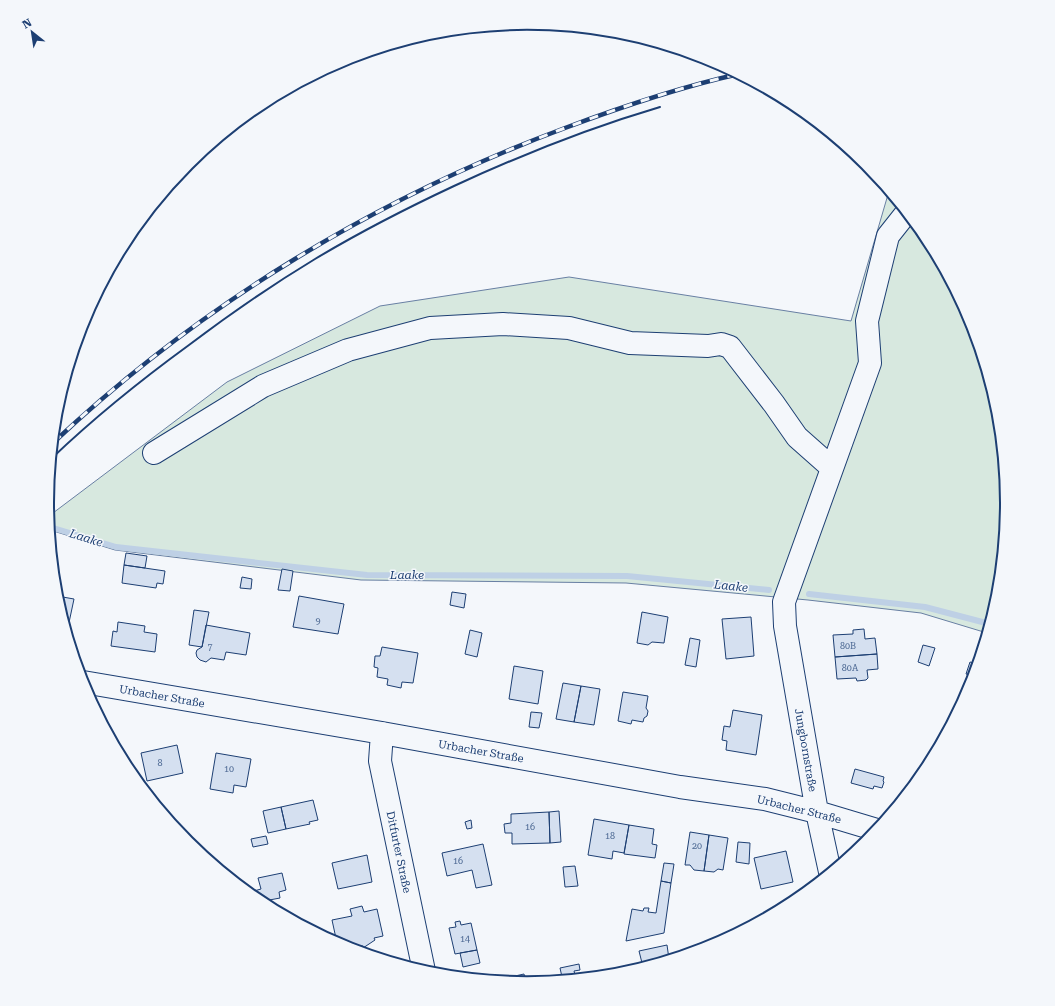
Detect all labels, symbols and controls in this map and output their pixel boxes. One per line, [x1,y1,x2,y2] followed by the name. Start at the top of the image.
[12,12,52,52] north arrow
[20,16,35,32] text: N
[67,526,104,550] water label: Laake
[389,568,424,582] water label: Laake
[712,577,749,595] water label: Laake
[315,616,321,626] house number: 9
[840,641,856,651] house number: 80B
[207,642,213,652] house number: 7
[842,663,859,673] house number: 80A
[118,683,206,710] street label: Urbacher Straße
[792,707,819,793] street label: Jungbornstraße
[437,738,525,765] street label: Urbacher Straße
[157,758,163,768] house number: 8
[224,764,234,774] house number: 10
[755,793,843,826] street label: Urbacher Straße
[383,810,414,894] street label: Ditfurter Straße
[525,822,535,832] house number: 16
[605,831,615,841] house number: 18
[692,841,702,851] house number: 20
[453,856,463,866] house number: 16
[460,934,470,944] house number: 14

